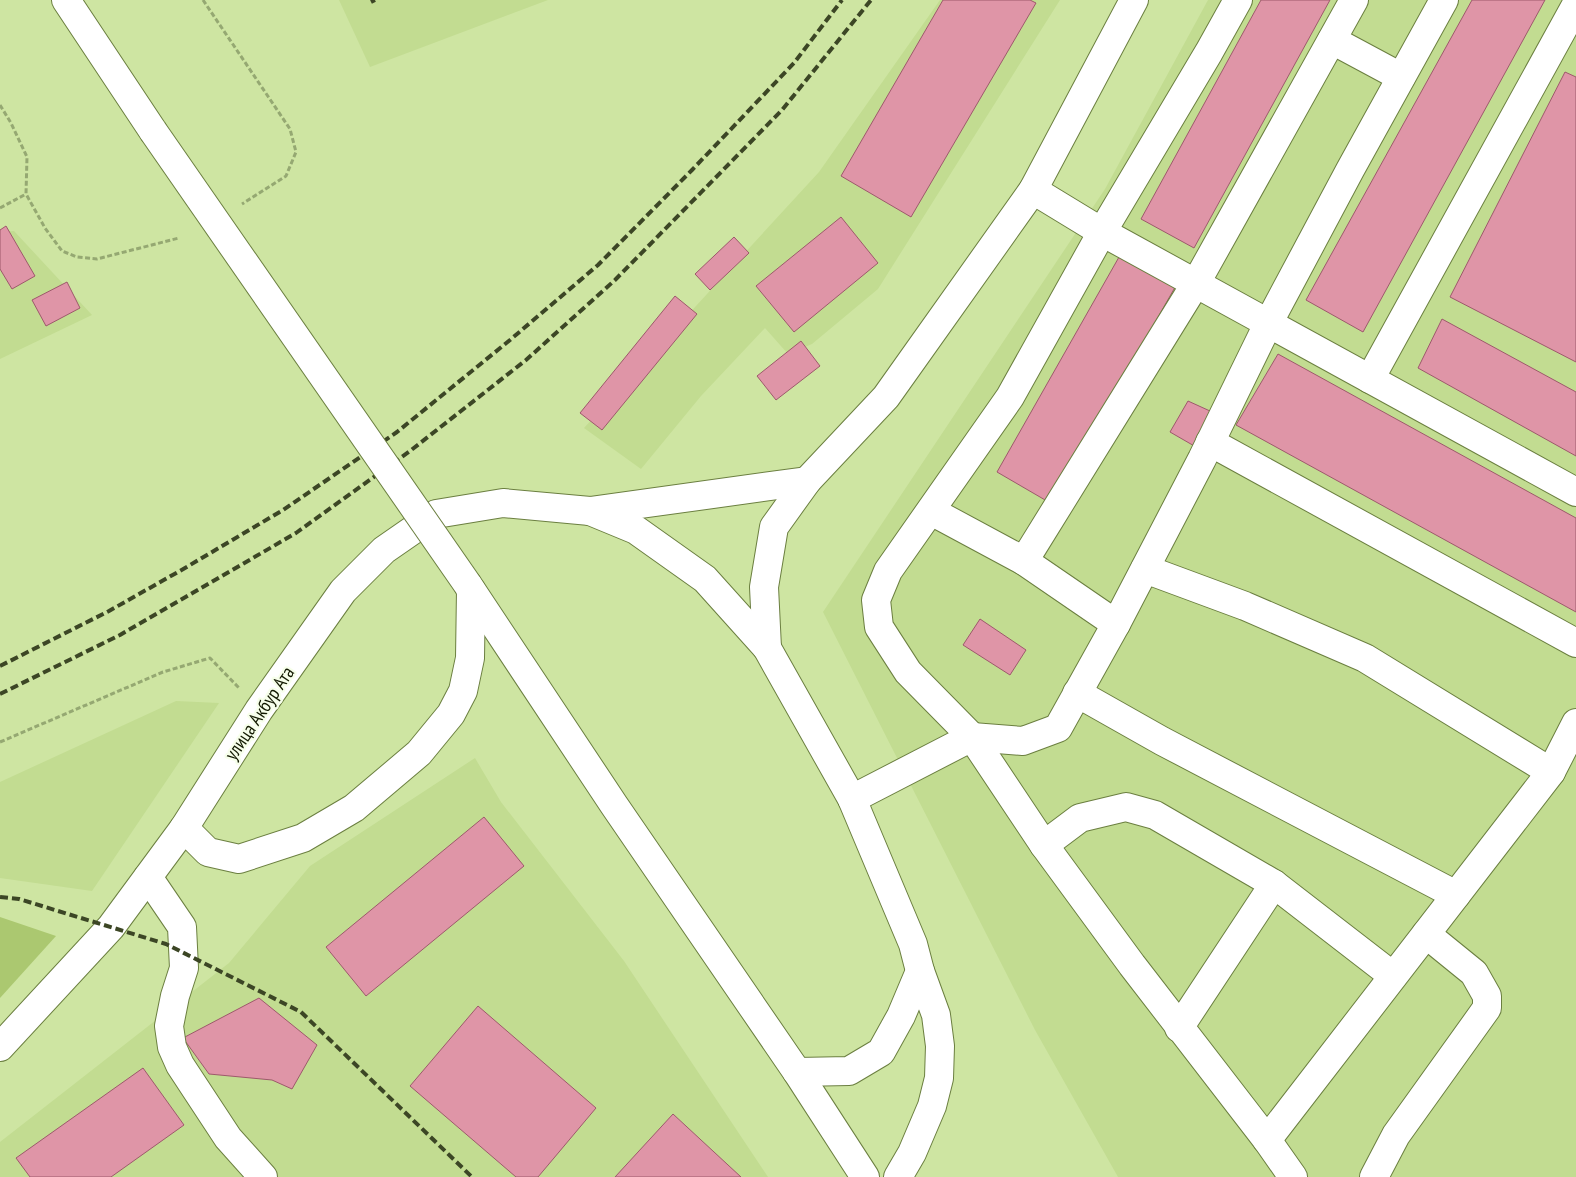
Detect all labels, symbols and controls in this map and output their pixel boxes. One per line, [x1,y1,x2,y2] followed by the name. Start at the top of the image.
[219,662,299,764] street label: улица Акбур Ата

